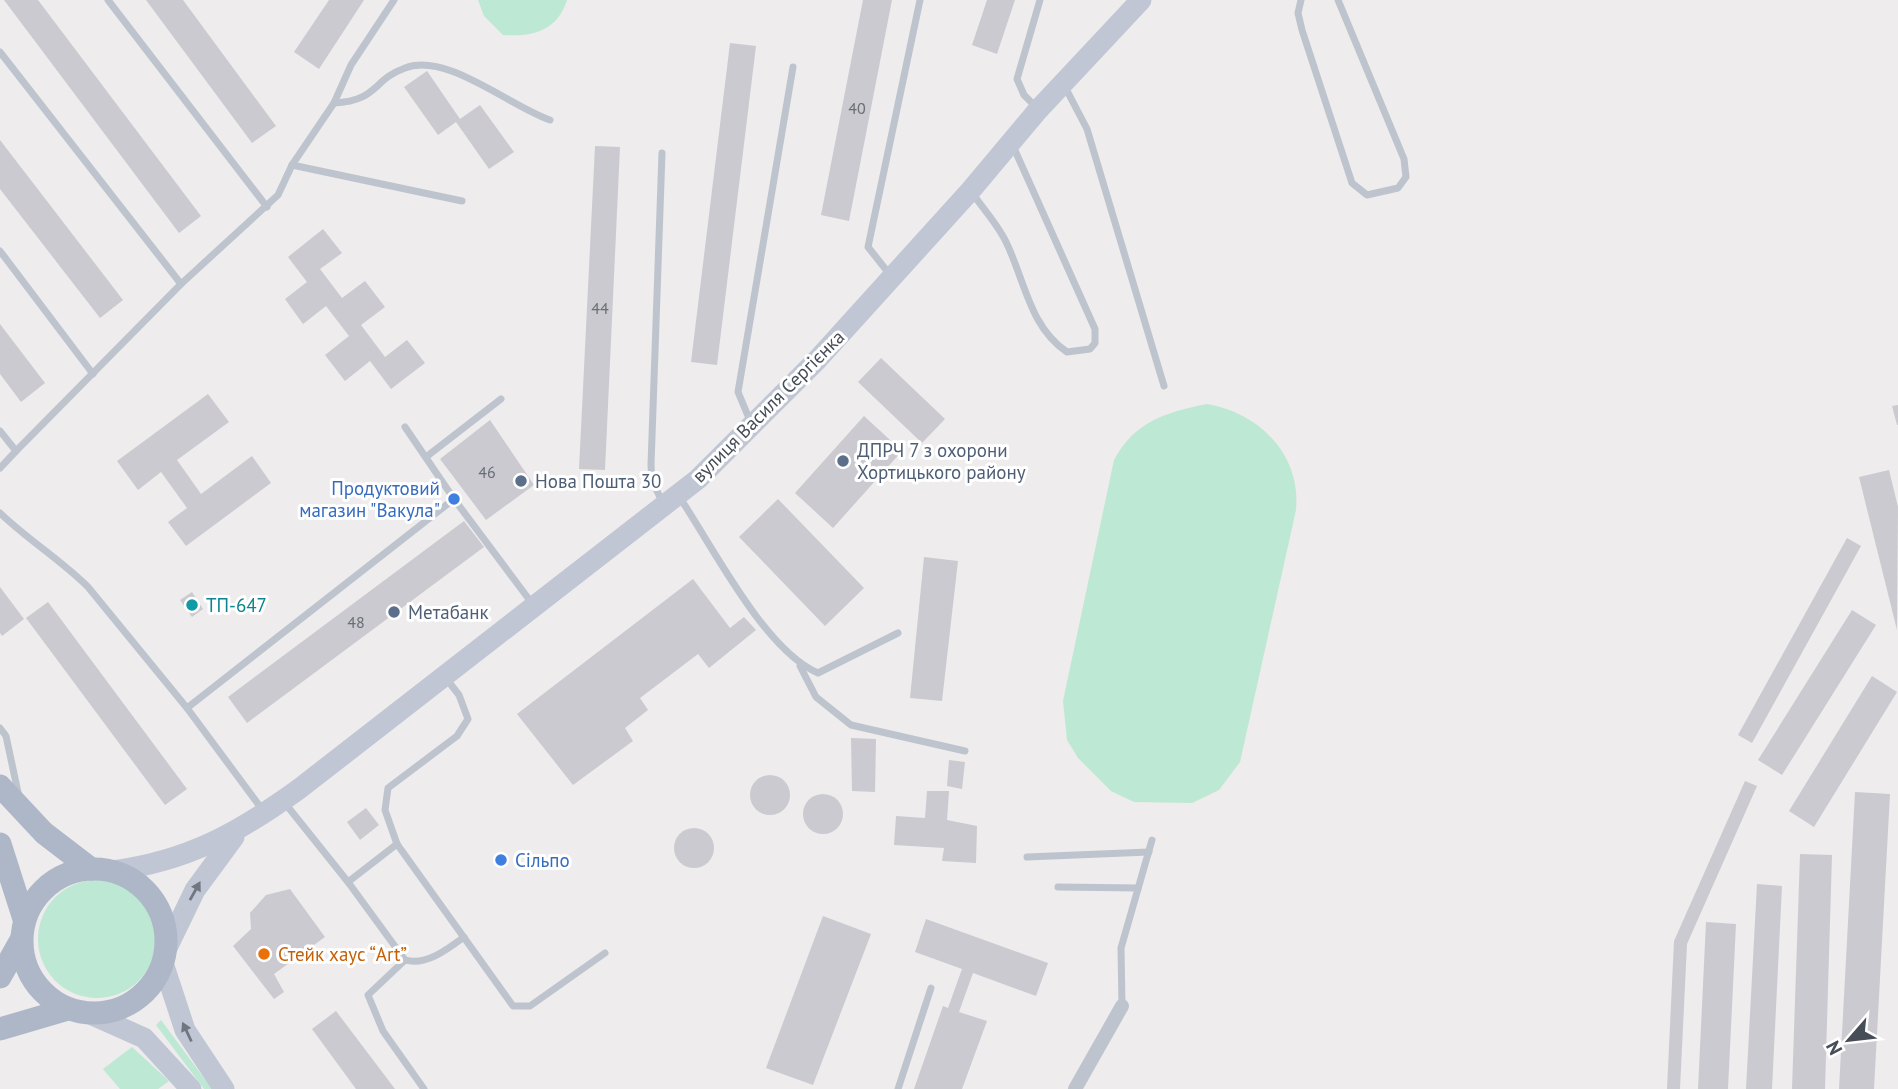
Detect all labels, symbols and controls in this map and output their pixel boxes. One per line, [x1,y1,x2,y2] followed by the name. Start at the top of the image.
[848,98,866,118] house number: 40
[591,298,609,318] house number: 44
[687,325,849,487] street label: вулиця Василя Сергієнка
[857,438,1026,484] place label: ДПРЧ 7 з охорони Хортицького району
[835,453,851,469] marker: ДПРЧ 7 з охорони Хортицького району
[478,462,496,482] house number: 46
[535,469,661,493] place label: Нова Пошта 30
[513,473,529,489] marker: Нова Пошта 30
[299,476,440,522] place label: Продуктовий магазин "Вакула"
[446,491,462,507] marker: Продуктовий магазин "Вакула"
[206,593,267,617] place label: ТП-647
[184,597,200,613] marker: ТП-647
[408,600,489,624] place label: Метабанк
[386,604,402,620] marker: Метабанк
[347,612,365,632] house number: 48
[515,848,570,872] place label: Сільпо
[493,852,509,868] marker: Сільпо
[189,881,201,900] one-way arrow
[278,942,407,966] place label: Стейк хаус “Art”
[256,946,272,962] marker: Стейк хаус “Art”
[1814,1005,1884,1075] north arrow
[181,1022,193,1042] one-way arrow
[1820,1037,1848,1059] text: N

